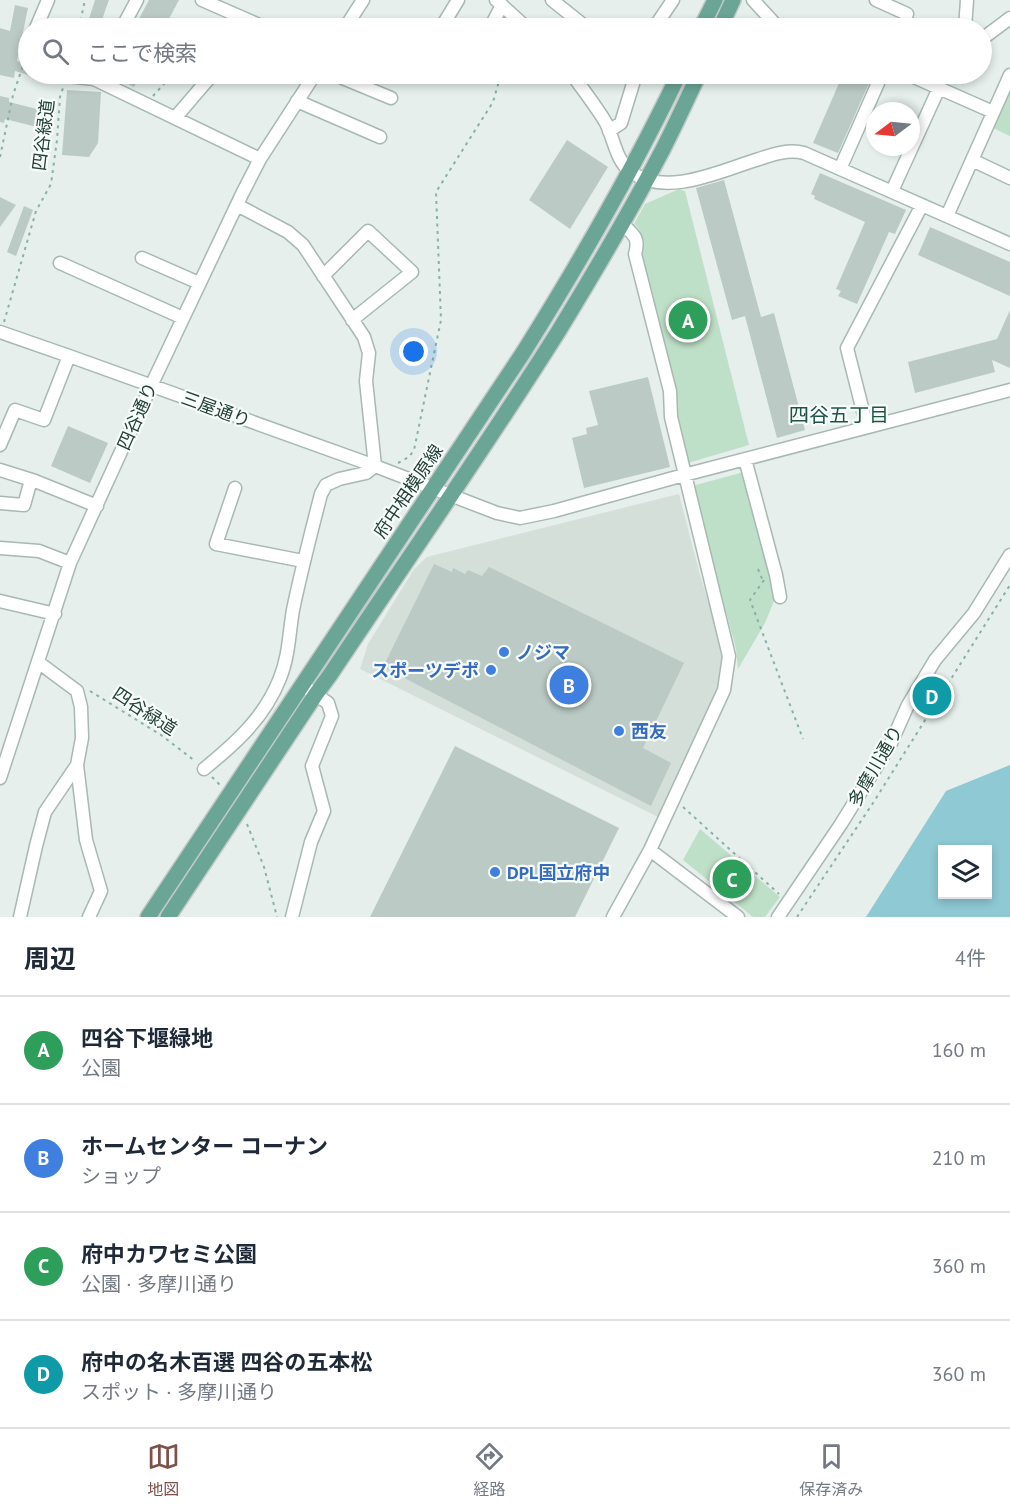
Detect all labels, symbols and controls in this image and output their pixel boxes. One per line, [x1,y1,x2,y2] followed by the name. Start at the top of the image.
[18,18,992,84] search box
[39,35,72,68] icon: search
[87,39,197,67] text: ここで検索
[27,98,59,172] street label: 四谷緑道
[866,102,920,156] north arrow
[668,298,708,342] pin: A
[399,337,428,366] your location
[112,378,162,454] street label: 四谷通り
[178,386,254,432] street label: 三屋通り
[789,402,889,428] district label: 四谷五丁目
[368,440,448,542] street label: 府中相模原線
[516,641,570,664] place label: ノジマ
[497,645,511,659] marker: ノジマ
[371,659,479,682] place label: スポーツデポ
[550,662,588,708] pin: B
[484,663,498,677] marker: スポーツデポ
[912,674,952,718] pin: D
[109,682,181,740] street label: 四谷緑道
[631,720,667,743] place label: 西友
[843,721,907,811] street label: 多摩川通り
[612,724,626,738] marker: 西友
[938,845,992,899] map controls
[938,845,992,899] button: layers
[712,856,752,902] pin: C
[507,861,610,884] place label: DPL国立府中
[488,865,502,879] marker: DPL国立府中
[24,942,76,975] text: 周辺
[955,945,986,971] text: 4件
[81,1024,213,1052] text: 四谷下堰緑地
[37,1037,50,1063] text: A
[932,1037,986,1063] text: 160 m
[81,1055,121,1081] text: 公園
[81,1132,328,1160] text: ホームセンター コーナン
[38,1145,49,1171] text: B
[932,1145,986,1171] text: 210 m
[81,1163,161,1189] text: ショップ
[81,1240,257,1268] text: 府中カワセミ公園
[38,1253,49,1279] text: C
[932,1253,986,1279] text: 360 m
[81,1271,237,1297] text: 公園 · 多摩川通り
[81,1348,373,1376] text: 府中の名木百選 四谷の五本松
[37,1361,50,1387] text: D
[932,1361,986,1387] text: 360 m
[81,1379,277,1405] text: スポット · 多摩川通り
[147,1440,180,1500] tab: 地図
[473,1440,506,1500] tab: 経路
[799,1440,863,1500] tab: 保存済み

